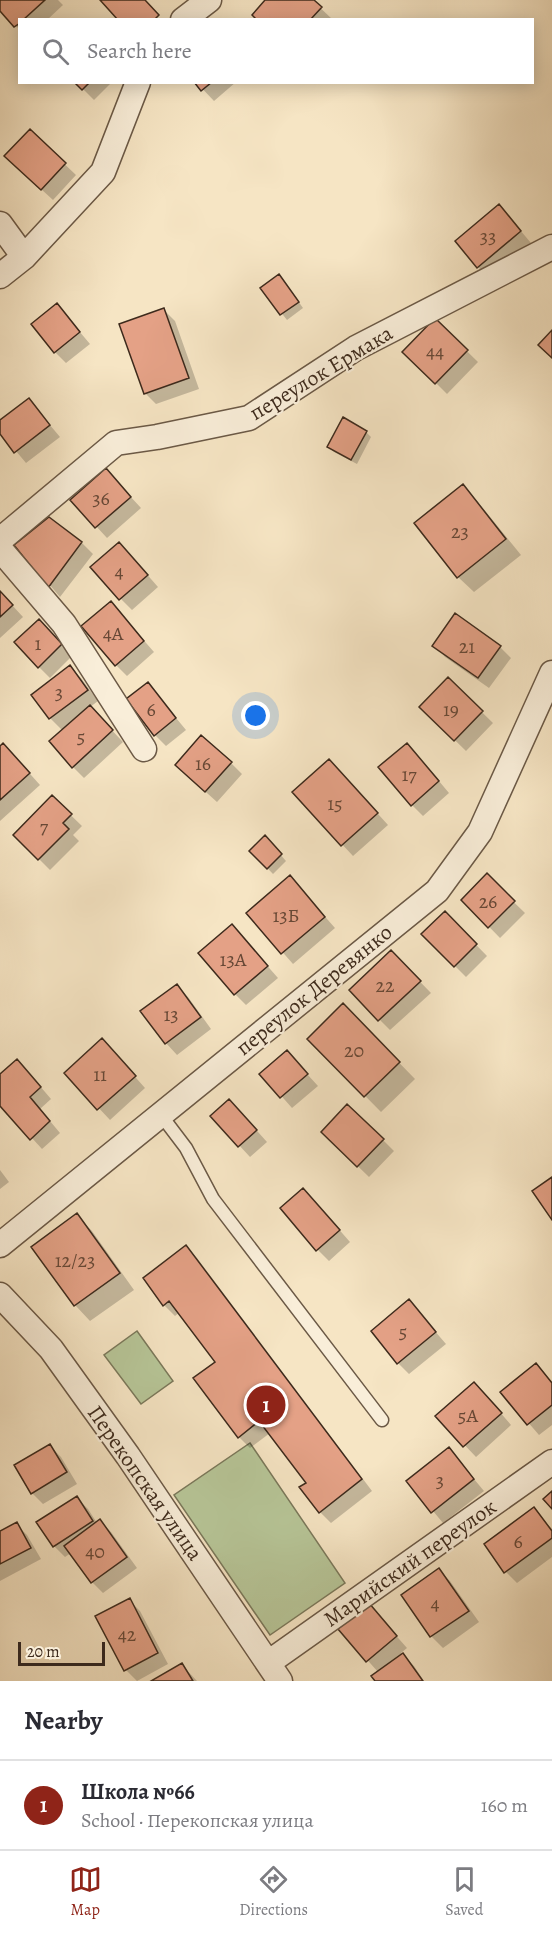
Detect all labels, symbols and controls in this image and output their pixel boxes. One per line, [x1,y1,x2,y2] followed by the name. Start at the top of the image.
[18,18,534,84] search box
[39,35,72,68] icon: search
[87,36,192,66] text: Search here
[480,223,496,250] house number: 33
[244,318,399,428] street label: переулок Ермака
[426,338,444,365] house number: 44
[92,485,110,512] house number: 36
[451,518,469,545] house number: 23
[114,558,124,585] house number: 4
[103,620,124,647] house number: 4А
[35,630,42,657] house number: 1
[459,633,475,660] house number: 21
[55,679,63,706] house number: 3
[146,696,156,723] house number: 6
[443,696,459,723] house number: 19
[241,701,270,730] your location
[77,723,85,750] house number: 5
[195,750,211,777] house number: 16
[401,761,417,788] house number: 17
[327,790,343,817] house number: 15
[40,813,49,840] house number: 7
[479,888,497,915] house number: 26
[272,902,300,929] house number: 13Б
[229,917,399,1063] street label: переулок Деревянко
[220,946,247,973] house number: 13А
[376,972,395,999] house number: 22
[163,1001,179,1028] house number: 13
[344,1037,364,1064] house number: 20
[93,1061,107,1088] house number: 11
[55,1247,95,1274] house number: 12/23
[399,1318,407,1345] house number: 5
[246,1382,286,1428] pin: 1
[80,1399,210,1567] street label: Перекопская улица
[458,1402,478,1429] house number: 5А
[436,1467,444,1494] house number: 3
[318,1492,502,1634] street label: Марийский переулок
[513,1528,523,1555] house number: 6
[85,1538,105,1565] house number: 40
[430,1590,440,1617] house number: 4
[118,1621,137,1648] house number: 42
[18,1639,105,1666] scale bar
[27,1641,60,1663] text: 20 m
[24,1703,103,1738] text: Nearby
[81,1777,195,1807] text: Школа №66
[40,1792,47,1819] text: 1
[481,1792,528,1819] text: 160 m
[81,1807,314,1834] text: School · Перекопская улица
[69,1863,102,1921] tab: Map
[239,1863,308,1921] tab: Directions
[445,1863,483,1921] tab: Saved

